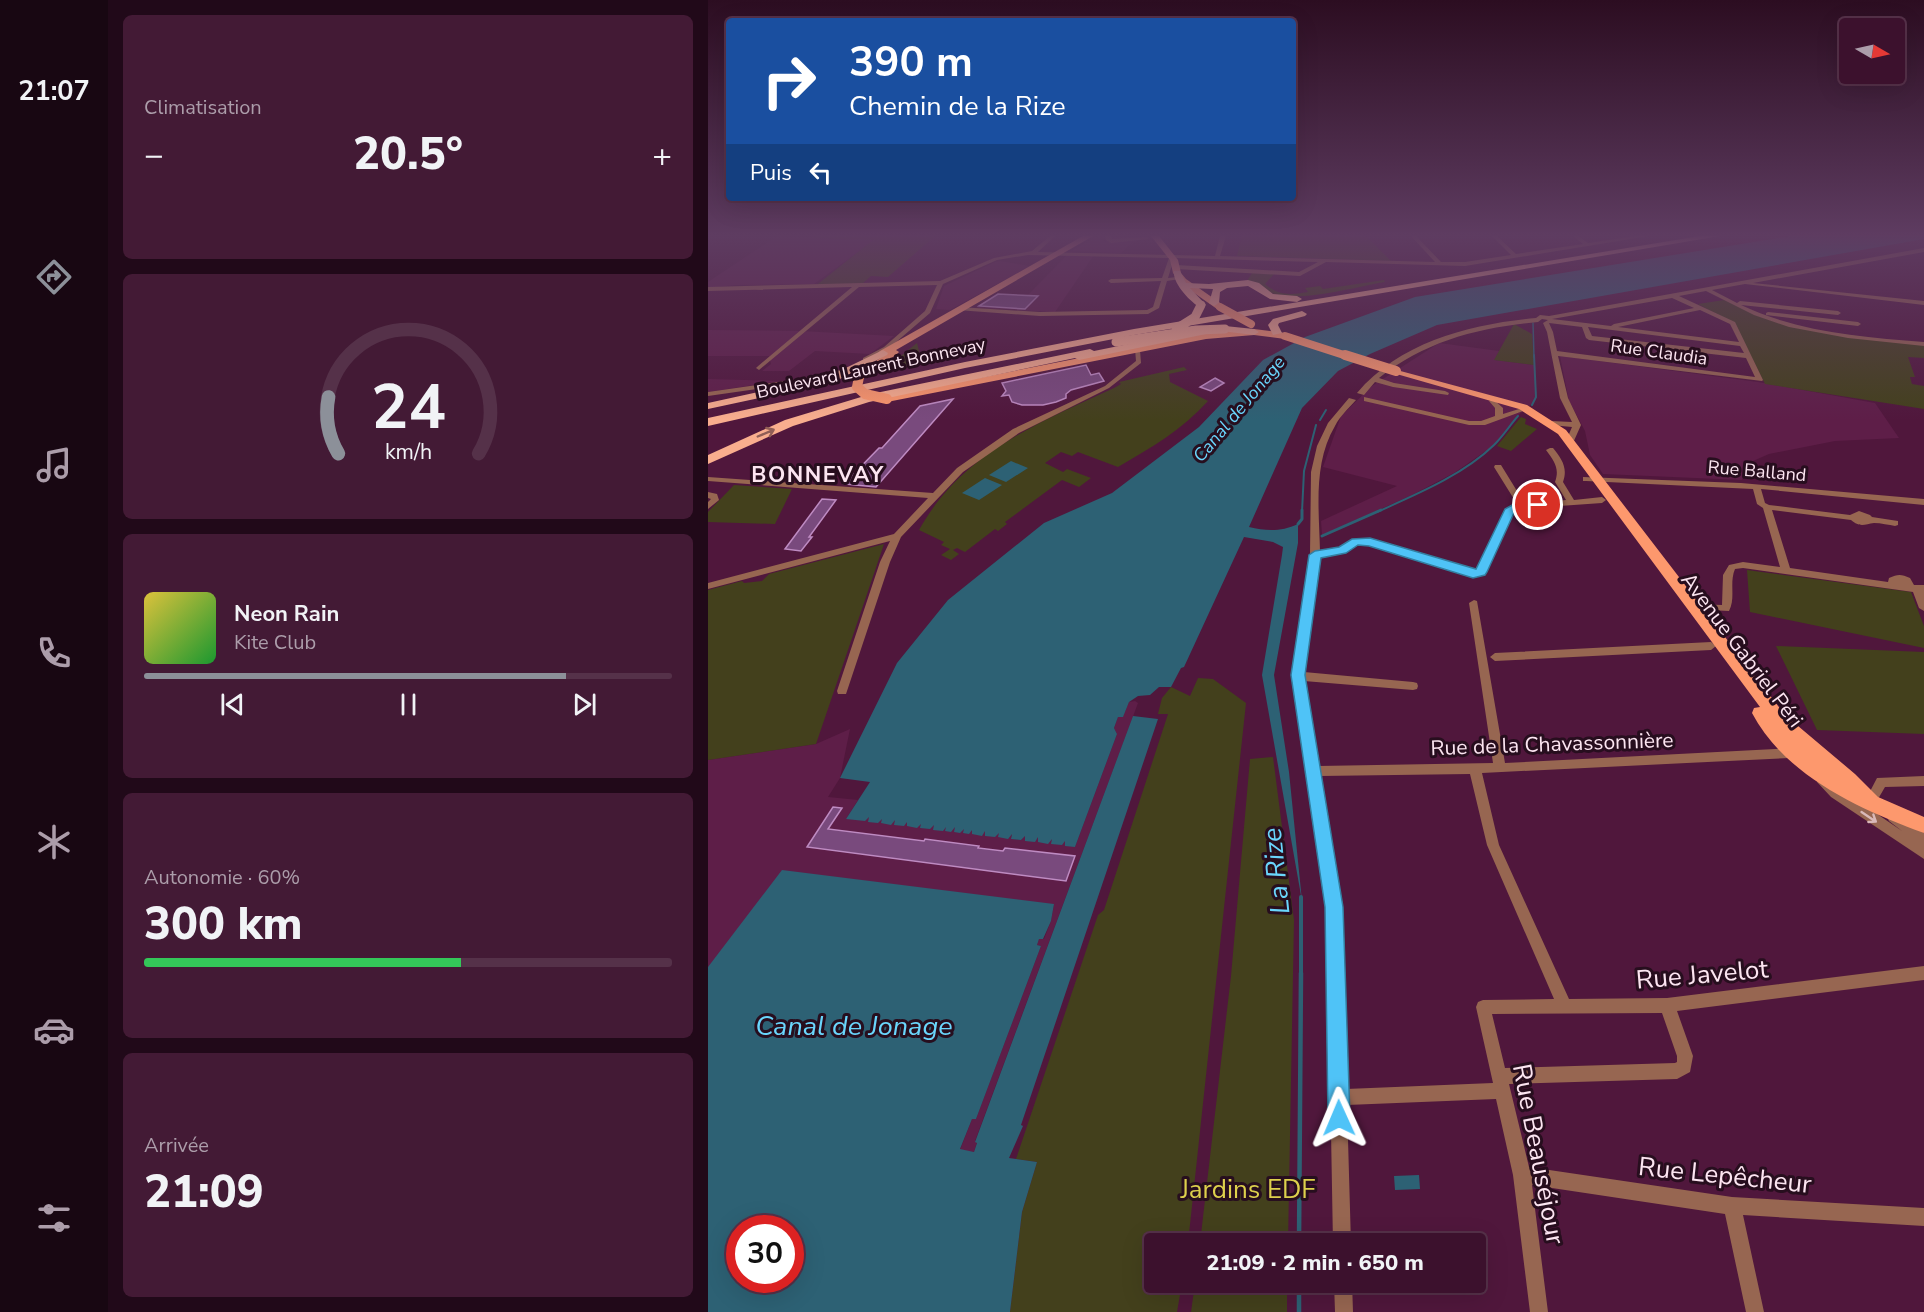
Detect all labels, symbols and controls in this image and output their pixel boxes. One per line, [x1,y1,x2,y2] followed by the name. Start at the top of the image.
[1839,18,1905,84] north arrow
[1839,18,1905,84] map controls
[849,34,973,91] text: 390 m
[750,42,828,120] icon: right
[18,73,90,110] text: 21:07
[849,88,1066,125] text: Chemin de la Rize
[144,94,262,121] text: Climatisation
[353,124,463,185] text: 20.5°
[144,133,164,178] text: −
[652,133,672,178] text: +
[804,156,837,189] icon: left
[750,158,792,188] text: Puis
[33,256,75,298] icon: directions
[754,332,988,404] street label: Boulevard Laurent Bonnevay
[1609,333,1709,371] street label: Rue Claudia
[1188,351,1291,467] water label: Canal de Jonage
[371,365,445,450] text: 24
[756,427,774,439] one-way arrow
[384,437,432,467] text: km/h
[33,444,75,486] icon: music
[1707,455,1807,487] street label: Rue Balland
[751,460,885,490] district label: BONNEVAY
[1512,479,1563,530] pin
[1521,488,1554,521] icon: arrive
[1675,567,1809,733] street label: Avenue Gabriel Péri
[234,599,339,629] text: Neon Rain
[234,629,316,656] text: Kite Club
[33,632,75,674] icon: phone
[216,688,249,721] icon: previous
[392,688,425,721] icon: pause
[568,688,601,721] icon: next
[1430,726,1674,762] street label: Rue de la Chavassonnière
[1861,811,1877,823] one-way arrow
[33,821,75,863] icon: climate
[1254,826,1299,916] water label: La Rize
[144,864,300,891] text: Autonomie · 60%
[144,894,303,955] text: 300 km
[1634,951,1771,998] street label: Rue Javelot
[755,1008,953,1045] water label: Canal de Jonage
[33,1009,75,1051] icon: car
[1504,1061,1573,1248] street label: Rue Beauséjour
[1307,1086,1371,1150] position arrow
[144,1132,209,1159] text: Arrivée
[1637,1149,1814,1202] street label: Rue Lepêcheur
[144,1162,264,1223] text: 21:09
[1179,1172,1316,1207] park label: Jardins EDF
[33,1197,75,1239] icon: filters
[726,1215,804,1293] speed limit sign: 30
[1206,1248,1424,1278] text: 21:09 · 2 min · 650 m

